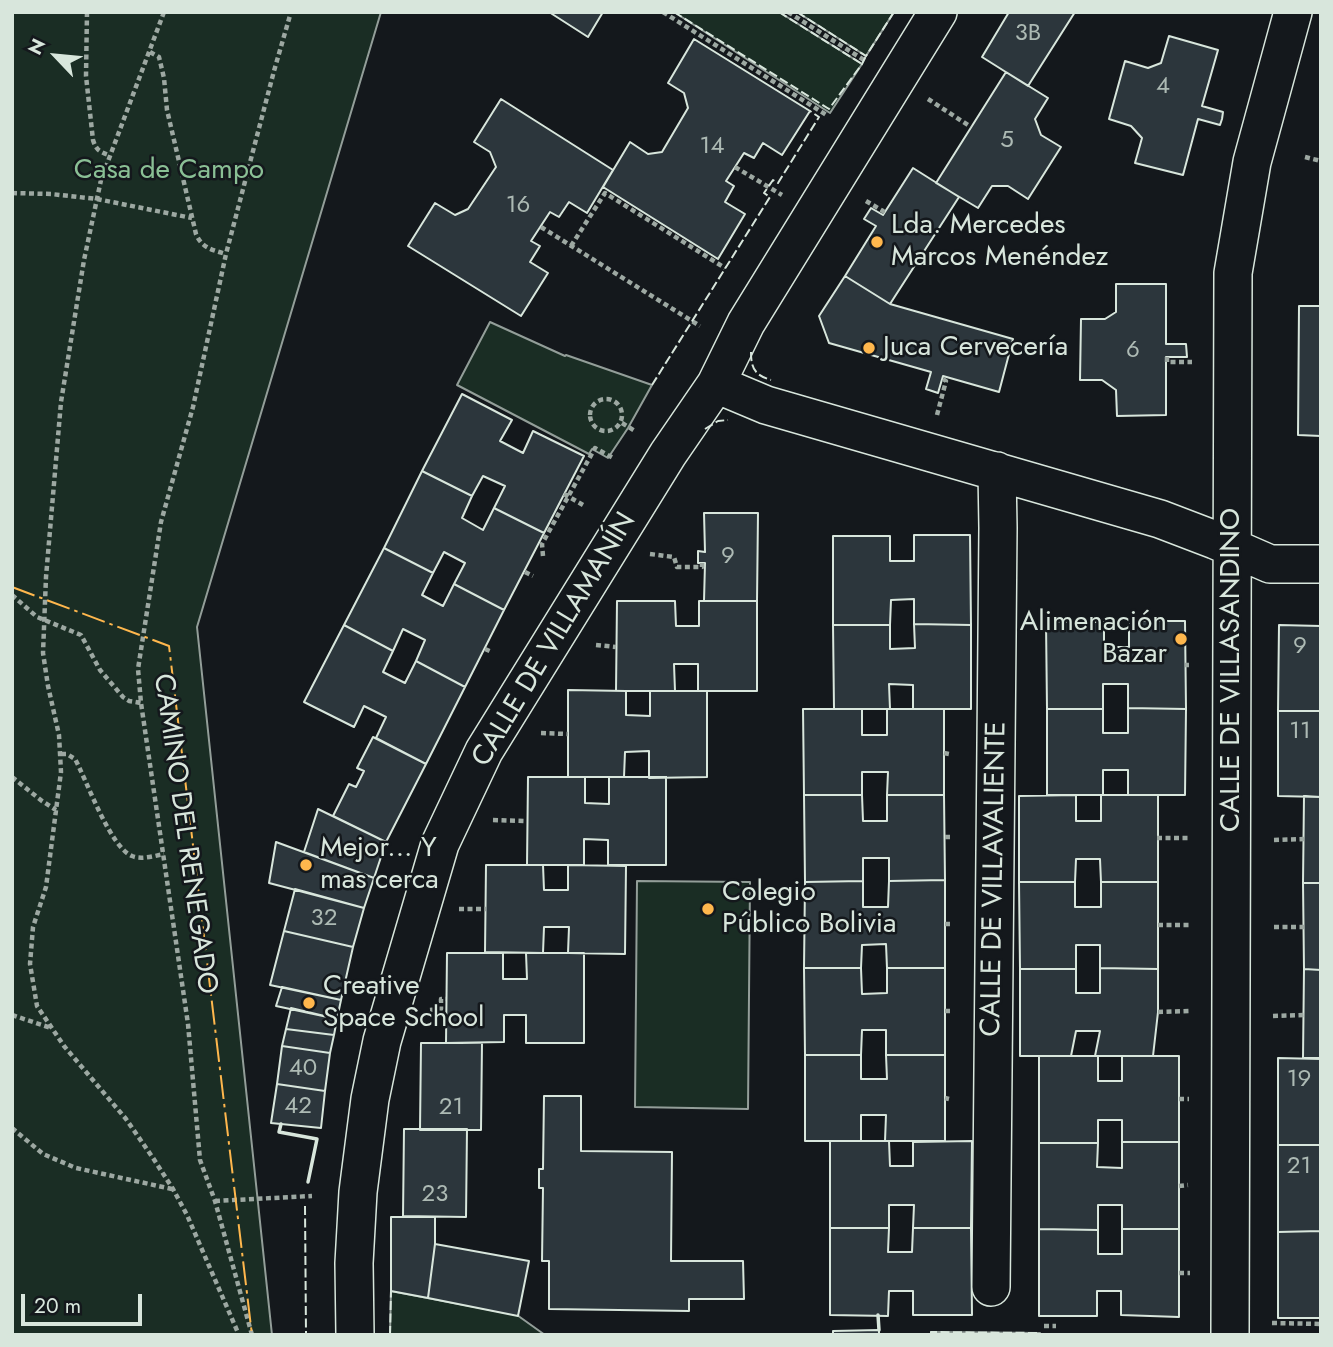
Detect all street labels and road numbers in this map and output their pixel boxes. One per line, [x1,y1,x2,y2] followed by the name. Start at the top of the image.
[466,507,644,773] street label: CALLE DE VILLAMANÍN
[1215,508,1249,832] street label: CALLE DE VILLASANDINO
[145,672,223,996] street label: CAMINO DEL RENEGADO
[975,721,1015,1037] street label: CALLE DE VILLAVALIENTE

